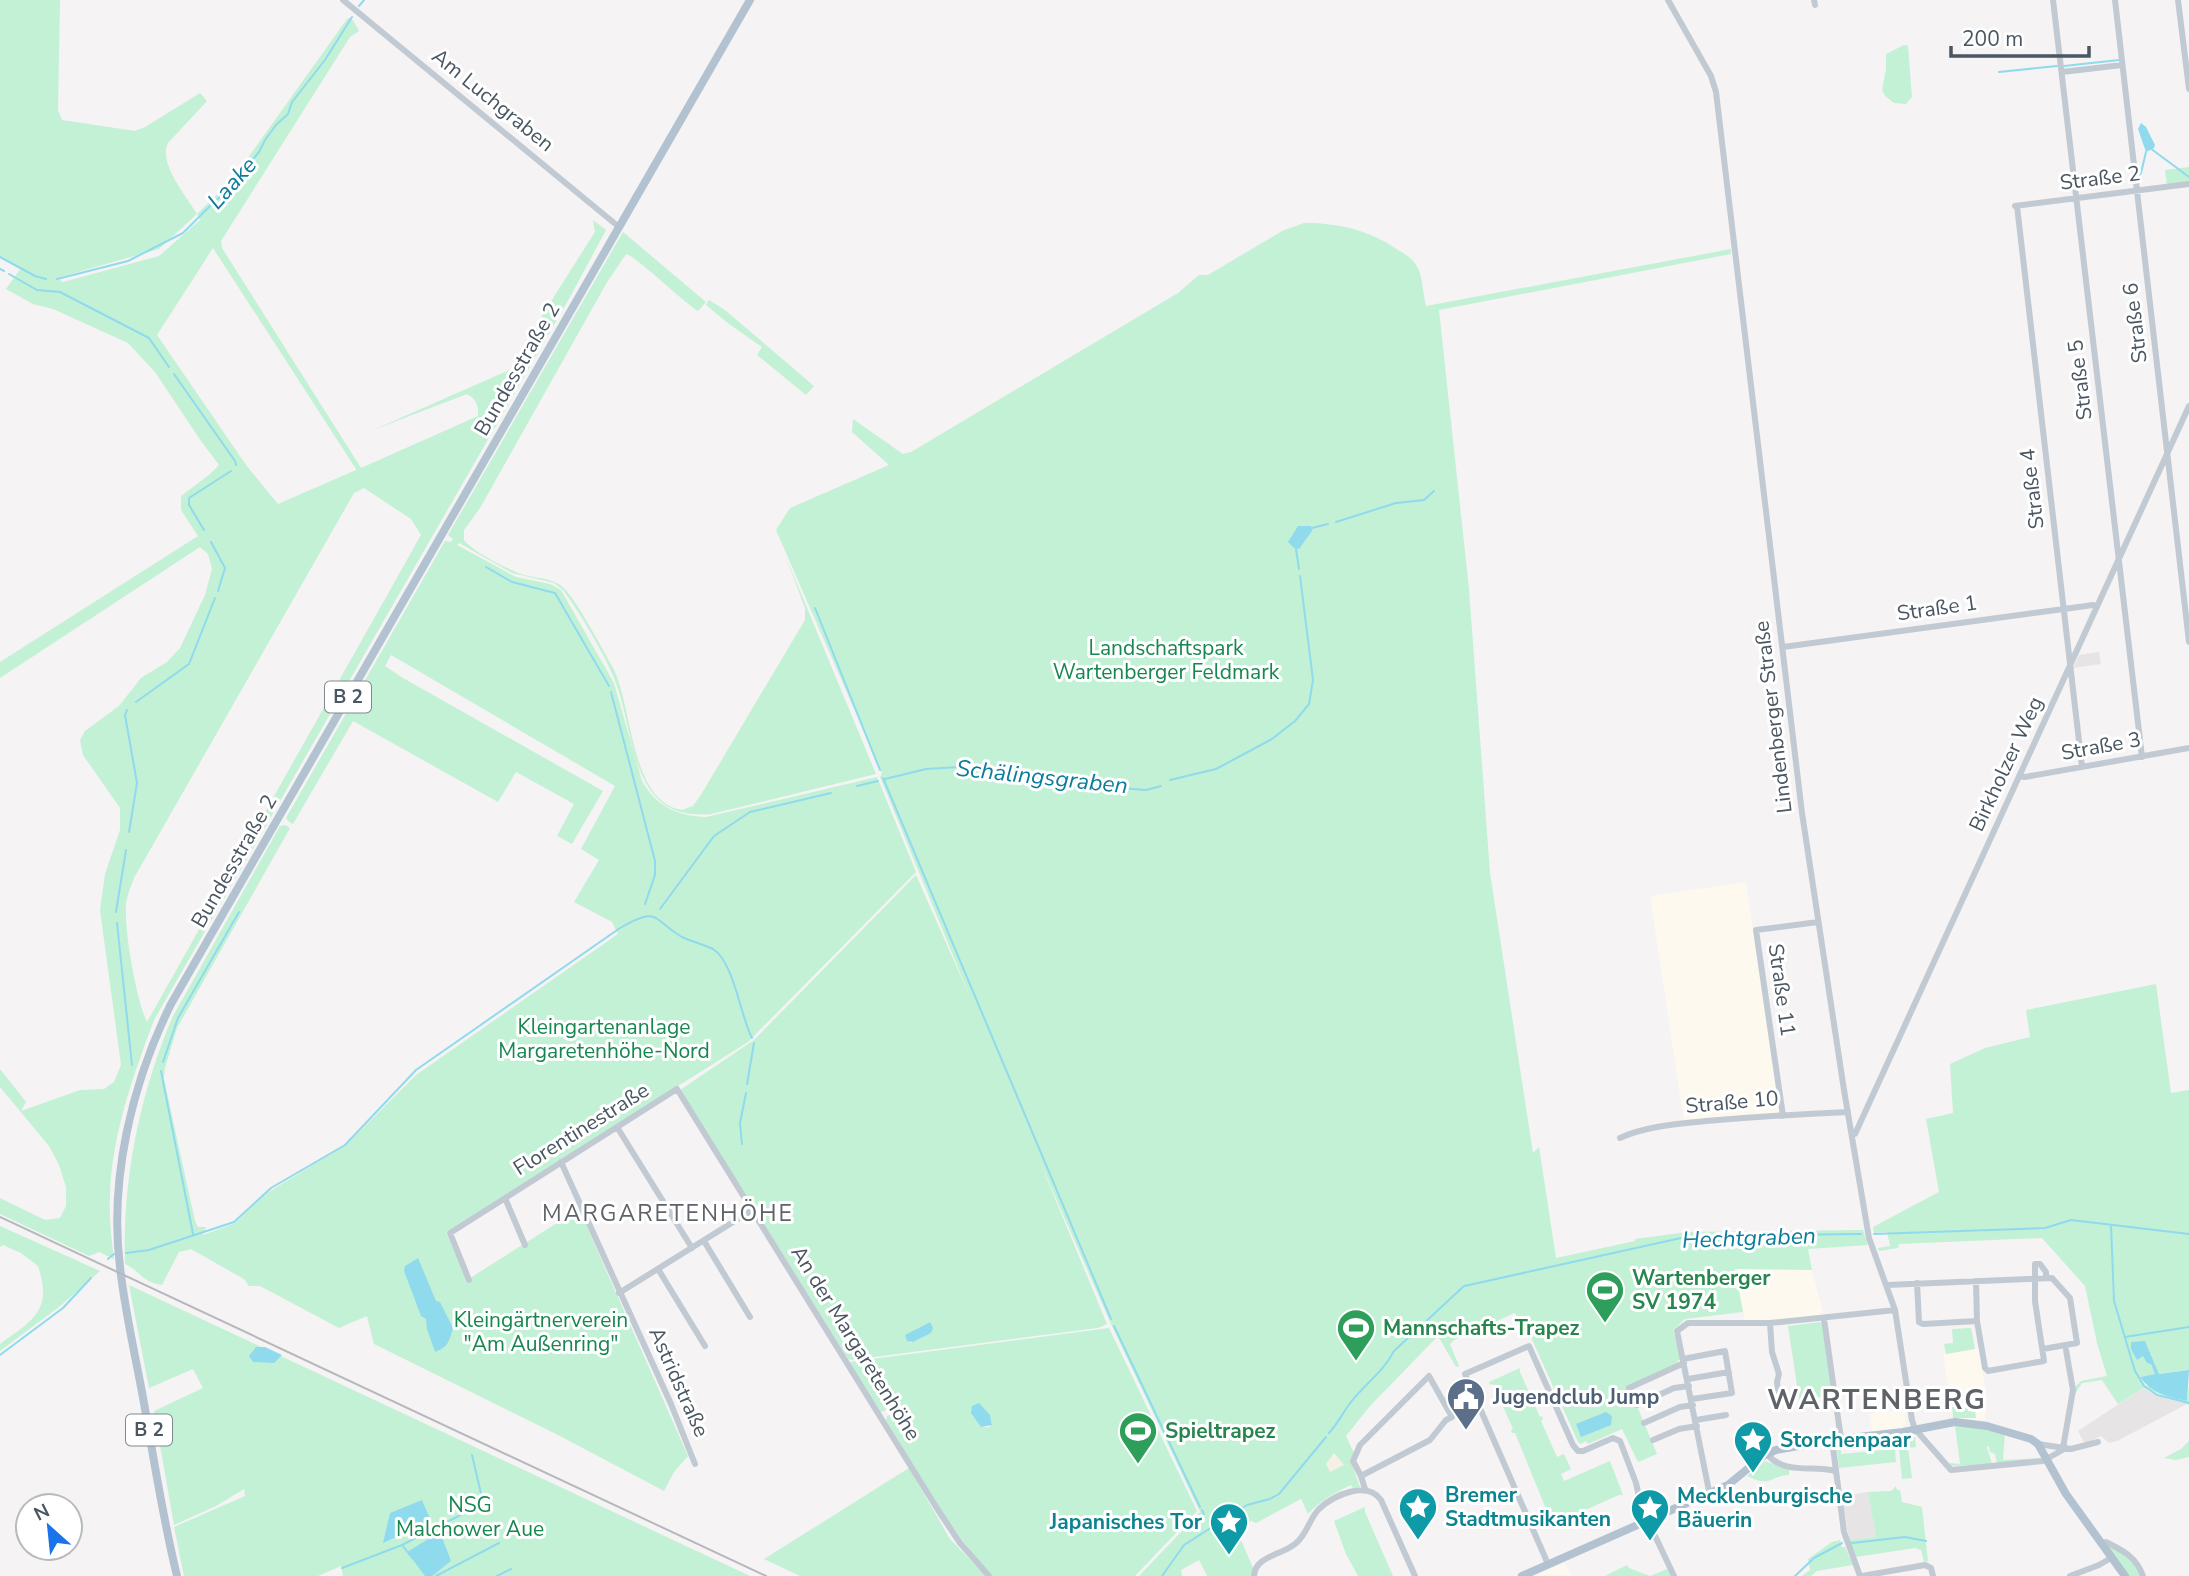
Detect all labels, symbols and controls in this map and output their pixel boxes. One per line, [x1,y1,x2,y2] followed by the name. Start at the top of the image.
[1951,14,2089,58] scale bar
[1962,25,2023,53] text: 200 m
[426,42,560,158] street label: Am Luchgraben
[200,150,264,216] water label: Laake
[2058,159,2142,197] street label: Straße 2
[2116,281,2154,365] street label: Straße 6
[468,297,566,441] street label: Bundesstraße 2
[2061,338,2099,422] street label: Straße 5
[2013,447,2051,531] street label: Straße 4
[1895,589,1979,627] street label: Straße 1
[1747,619,1799,815] street label: Lindenberger Straße
[1053,634,1280,686] park label: Landschaftspark Wartenberger Feldmark
[325,682,371,712] road number: B 2
[1962,692,2050,836] street label: Birkholzer Weg
[2059,725,2143,767] street label: Straße 3
[955,753,1129,801] water label: Schälingsgraben
[185,789,283,933] street label: Bundesstraße 2
[1762,942,1802,1038] street label: Straße 11
[498,1013,710,1065] park label: Kleingartenanlage Margaretenhöhe-Nord
[508,1076,654,1182] street label: Florentinestraße
[1684,1084,1780,1120] street label: Straße 10
[542,1198,794,1229] district label: MARGARETENHÖHE
[1682,1220,1816,1256] water label: Hechtgraben
[785,1240,927,1446] street label: An der Margaretenhöhe
[1632,1264,1771,1316] place label: Wartenberger SV 1974
[1584,1269,1626,1324] sports icon: Wartenberger SV 1974
[454,1306,628,1358] park label: Kleingärtnerverein "Am Außenring"
[1335,1307,1377,1362] sports icon: Mannschafts-Trapez
[1383,1314,1580,1342] place label: Mannschafts-Trapez
[642,1323,716,1441] street label: Astridstraße
[1445,1376,1487,1431] public building icon: Jugendclub Jump
[1767,1381,1987,1419] district label: WARTENBERG
[1492,1383,1659,1411] place label: Jugendclub Jump
[1117,1410,1159,1465] sports icon: Spieltrapez
[126,1414,172,1446] road number: B 2
[1165,1417,1276,1445] place label: Spieltrapez
[1732,1419,1774,1474] place icon: Storchenpaar
[1780,1426,1912,1454] place label: Storchenpaar
[1445,1481,1611,1533] place label: Bremer Stadtmusikanten
[1677,1482,1853,1534] place label: Mecklenburgische Bäuerin
[1397,1486,1439,1541] place icon: Bremer Stadtmusikanten
[1629,1487,1671,1542] place icon: Mecklenburgische Bäuerin
[396,1491,544,1543] park label: NSG Malchower Aue
[14,1492,84,1562] north arrow
[29,1498,54,1528] text: N
[1208,1501,1250,1556] place icon: Japanisches Tor
[1049,1508,1203,1536] place label: Japanisches Tor

